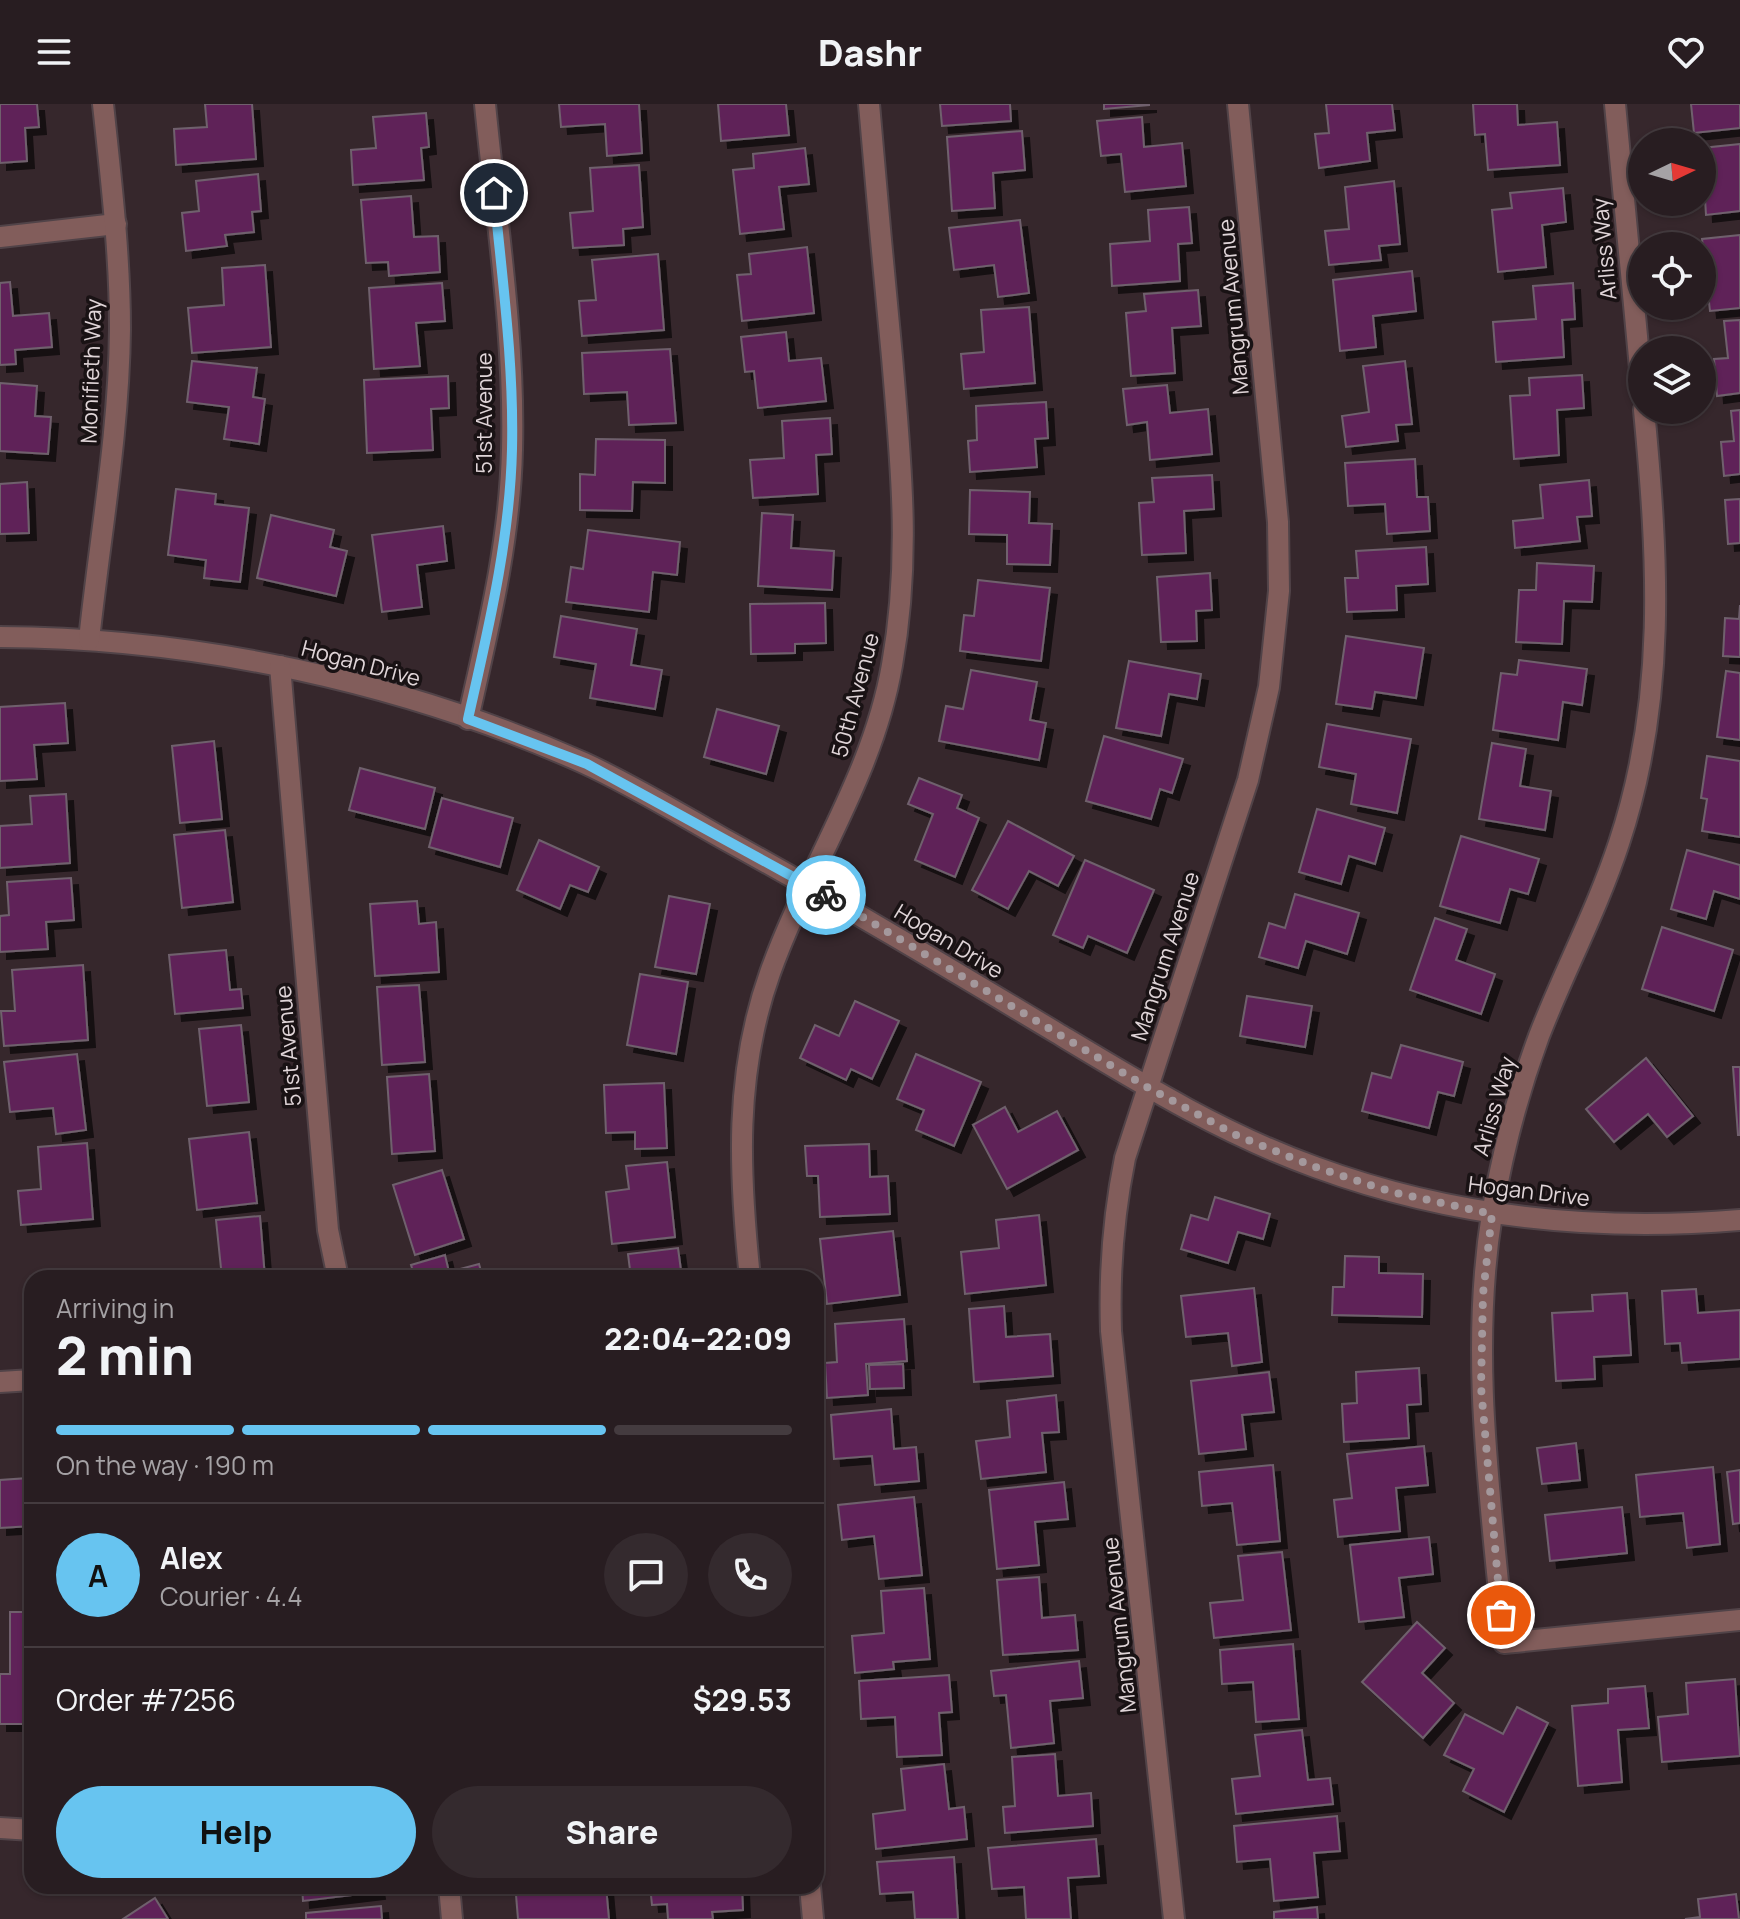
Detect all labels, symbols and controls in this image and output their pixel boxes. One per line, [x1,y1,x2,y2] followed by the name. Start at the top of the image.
[818,28,922,77] text: Dashr
[32,30,76,74] icon: menu
[1664,30,1708,74] icon: heart
[1628,128,1716,216] north arrow
[1628,128,1716,424] map controls
[460,159,528,227] pin
[472,171,516,215] icon: home
[1585,196,1623,301] street label: Arliss Way
[1210,218,1256,396] street label: Mangrum Avenue
[1628,232,1716,320] button: locate
[73,298,109,444] street label: Monifieth Way
[1628,336,1716,424] button: layers
[469,352,499,474] street label: 51st Avenue
[824,629,886,761] street label: 50th Avenue
[298,633,424,693] street label: Hogan Drive
[786,855,866,935] courier
[1124,867,1207,1044] street label: Mangrum Avenue
[804,873,848,917] icon: bike
[889,897,1009,985] street label: Hogan Drive
[268,984,308,1108] street label: 51st Avenue
[1465,1052,1523,1159] street label: Arliss Way
[1467,1169,1592,1213] street label: Hogan Drive
[56,1290,174,1326] text: Arriving in
[604,1318,792,1359] text: 22:04–22:09
[56,1320,194,1391] text: 2 min
[56,1447,274,1483] text: On the way · 190 m
[604,1533,688,1617] button: chat
[708,1533,792,1617] button: phone
[1095,1536,1143,1714] street label: Mangrum Avenue
[160,1537,223,1578] text: Alex
[88,1555,108,1596] text: A
[160,1578,302,1614] text: Courier · 4.4
[1467,1581,1535,1649] pin
[1479,1593,1523,1637] icon: bag
[56,1679,236,1720] text: Order #7256
[693,1679,792,1720] text: $29.53
[56,1786,416,1878] button: Help
[432,1786,792,1878] button: Share

